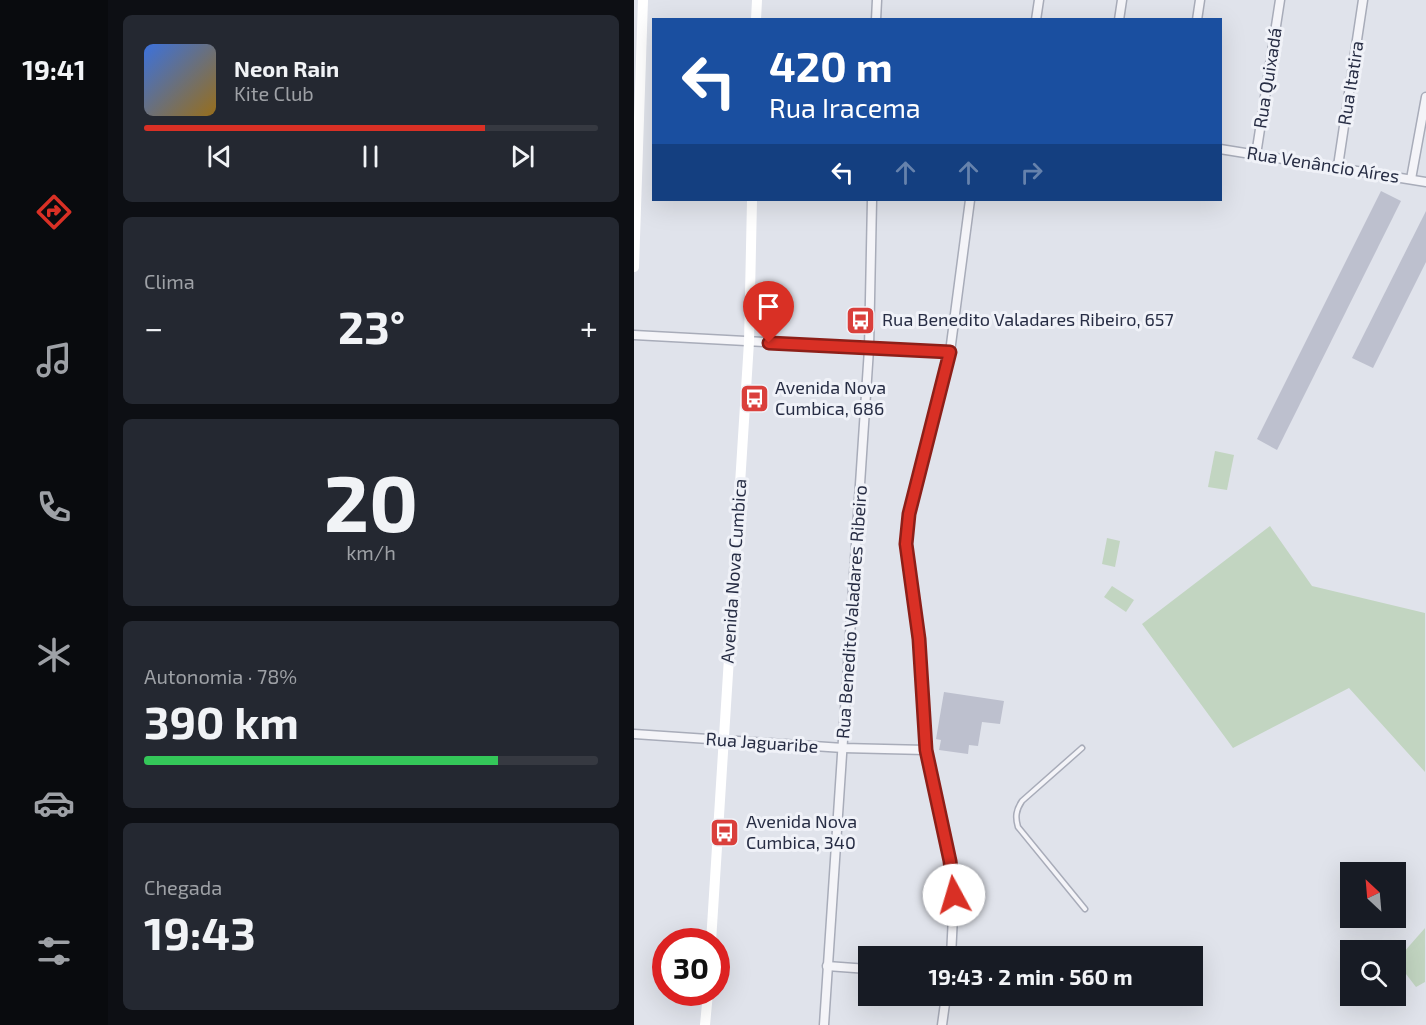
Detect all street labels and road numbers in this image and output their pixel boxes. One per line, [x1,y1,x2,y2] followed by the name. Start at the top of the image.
[1248,26,1286,130] street label: Rua Quixadá
[1332,39,1368,127] street label: Rua Itatira
[1245,141,1401,187] street label: Rua Venâncio Aíres
[716,478,750,664] street label: Avenida Nova Cumbica
[831,484,871,740] street label: Rua Benedito Valadares Ribeiro
[705,727,819,757] street label: Rua Jaguaribe

